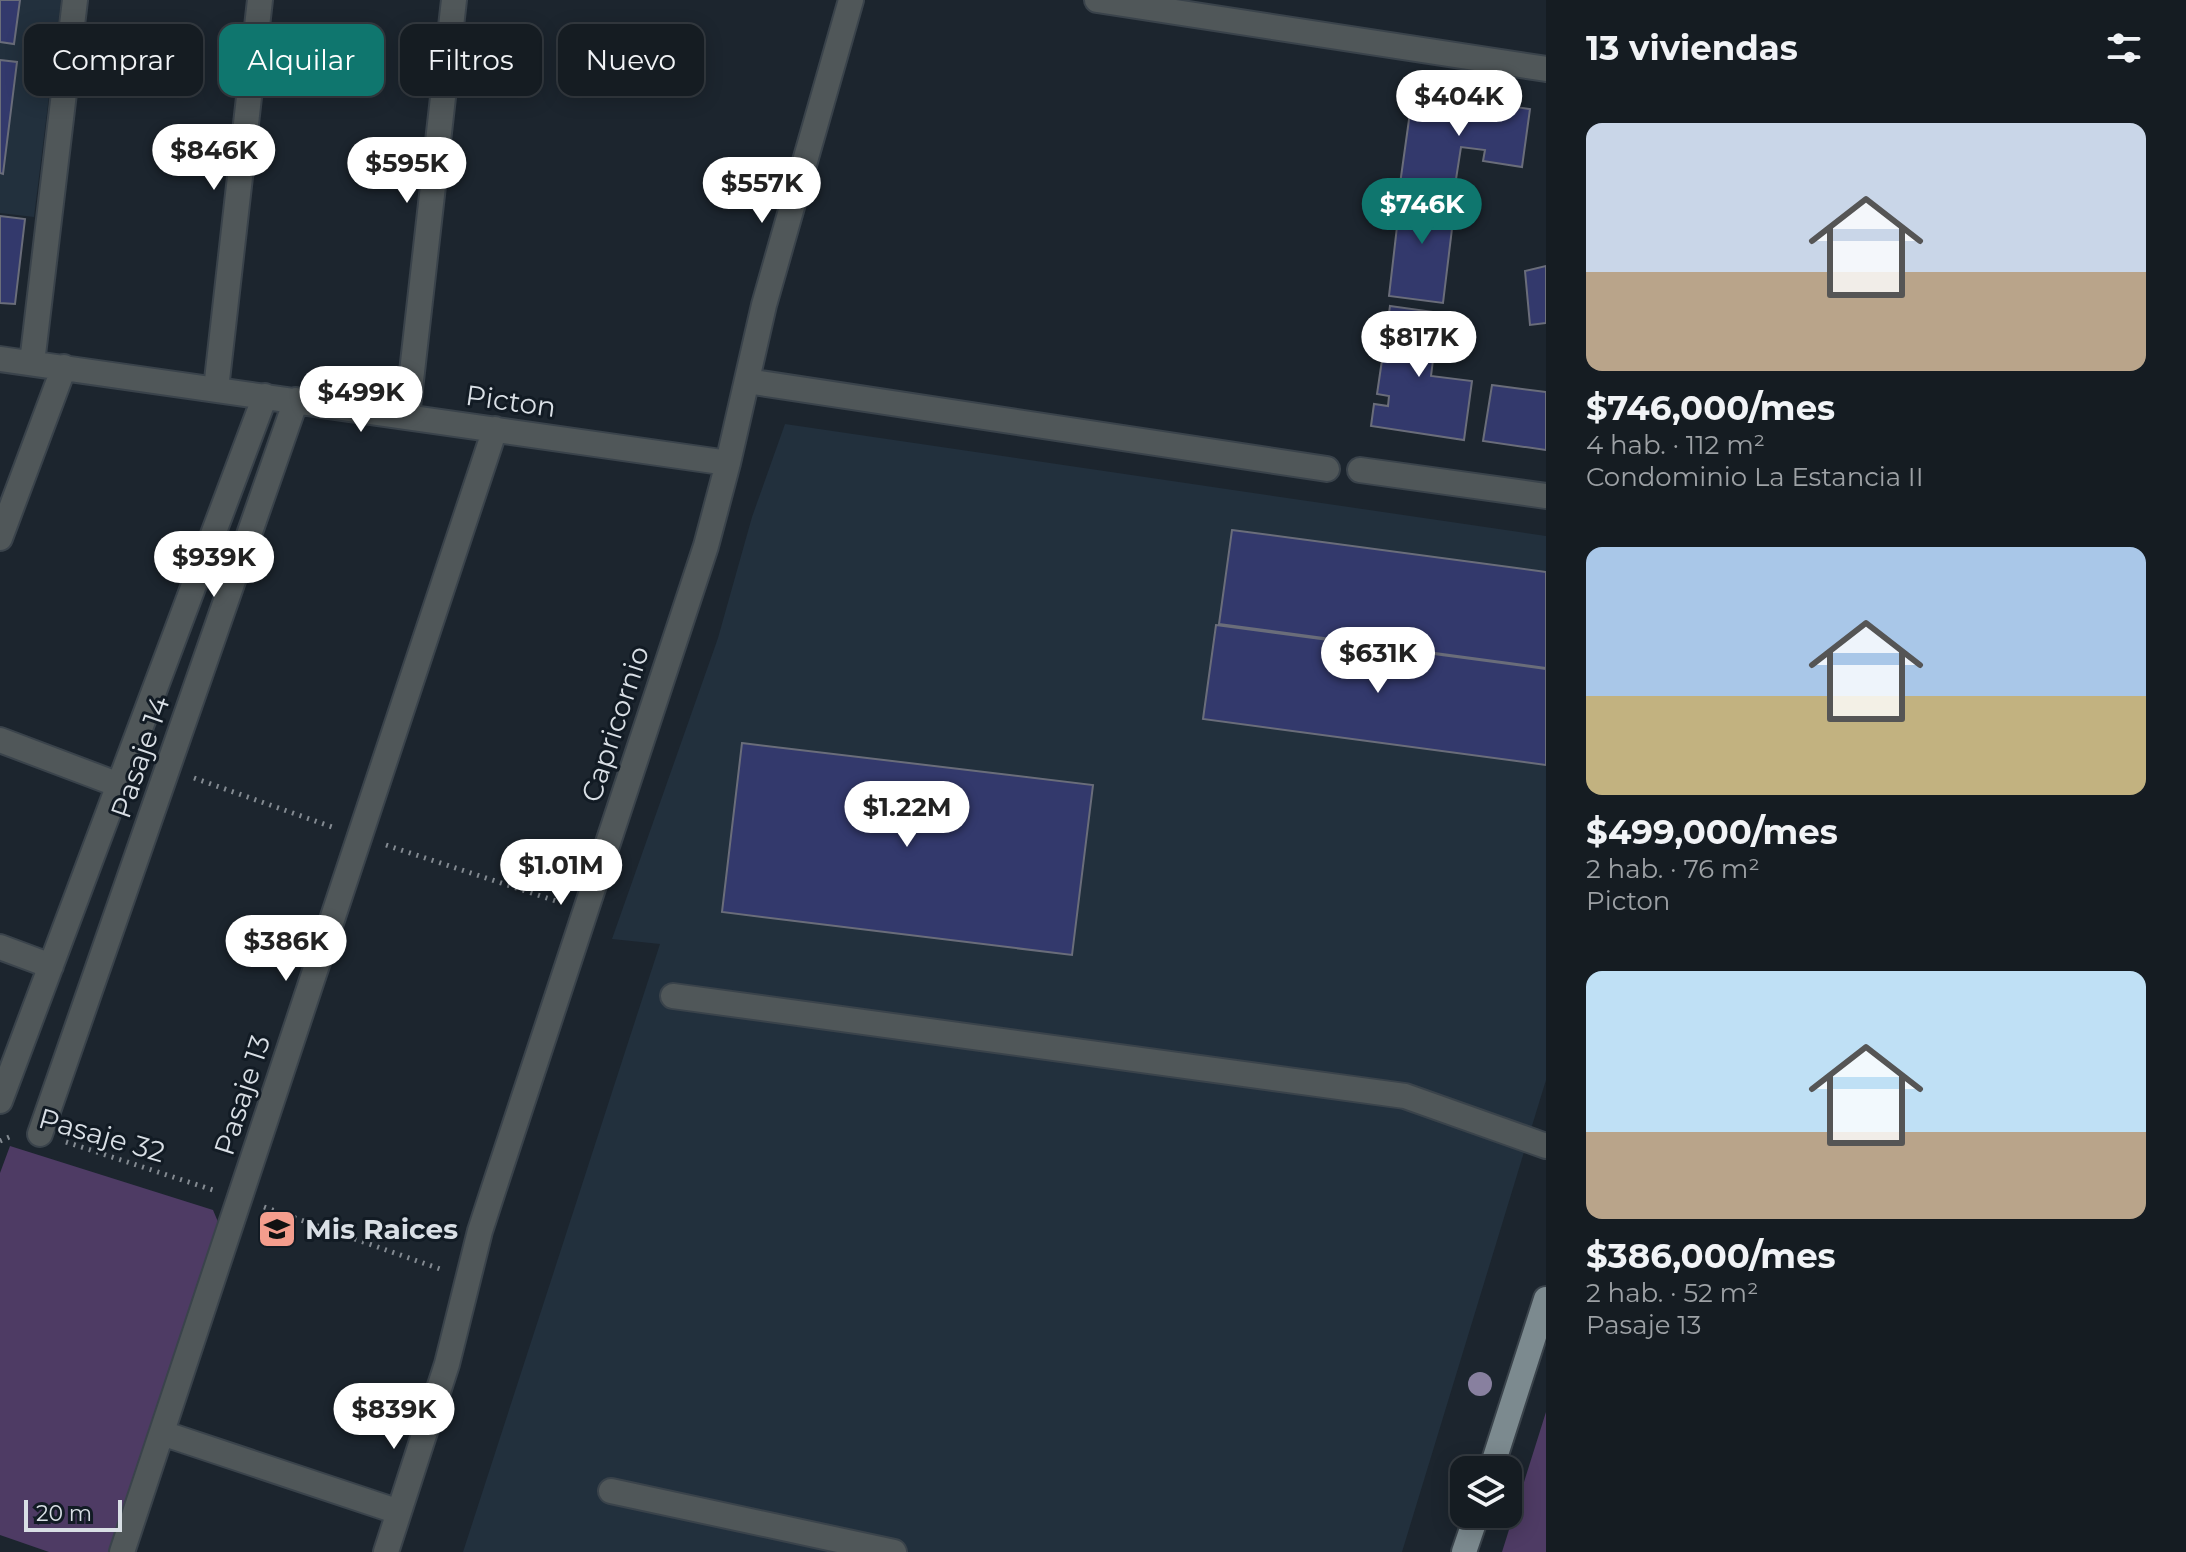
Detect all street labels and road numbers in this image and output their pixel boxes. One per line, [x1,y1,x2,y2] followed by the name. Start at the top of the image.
[464,378,558,424] street label: Picton
[574,642,656,806] street label: Capricornio
[103,691,177,823] street label: Pasaje 14
[207,1031,277,1159] street label: Pasaje 13
[35,1101,169,1169] street label: Pasaje 32

